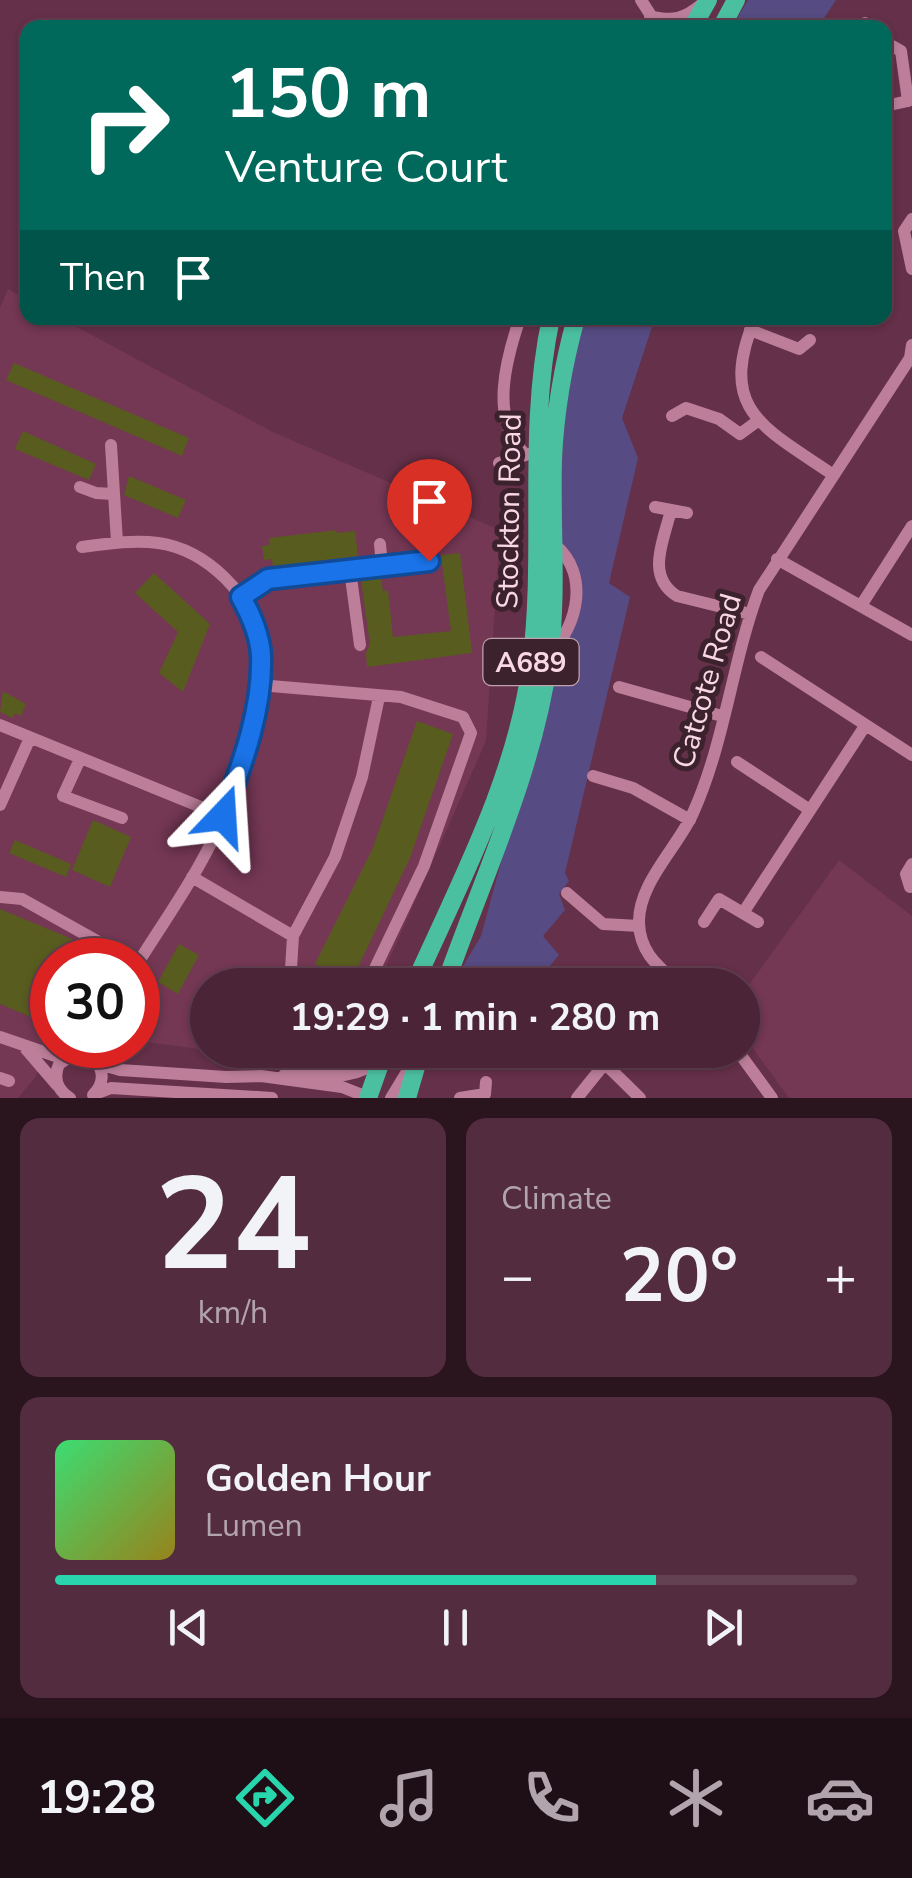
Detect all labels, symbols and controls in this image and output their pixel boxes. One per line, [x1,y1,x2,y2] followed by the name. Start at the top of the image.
[225,46,431,142] text: 150 m
[60,60,190,190] icon: right
[225,137,507,198] text: Venture Court
[166,250,221,305] icon: arrive
[60,252,146,303] text: Then
[487,413,532,609] street label: Stockton Road
[387,459,472,562] pin
[402,474,457,529] icon: arrive
[663,589,752,773] street label: Catcote Road
[484,639,578,685] road number: A689
[171,764,275,868] position arrow
[30,938,160,1068] speed limit sign: 30
[290,992,660,1043] text: 19:29 · 1 min · 280 m
[155,1137,311,1314] text: 24
[501,1177,612,1220] text: Climate
[620,1225,738,1327] text: 20°
[501,1239,534,1314] text: −
[824,1239,857,1314] text: +
[198,1291,268,1334] text: km/h
[205,1453,431,1504] text: Golden Hour
[205,1504,303,1547] text: Lumen
[161,1600,216,1655] icon: previous
[428,1600,483,1655] icon: pause
[696,1600,751,1655] icon: next
[230,1763,300,1833] icon: directions
[374,1763,444,1833] icon: music
[517,1763,587,1833] icon: phone
[661,1763,731,1833] icon: climate
[805,1763,875,1833] icon: car
[37,1768,156,1829] text: 19:28

